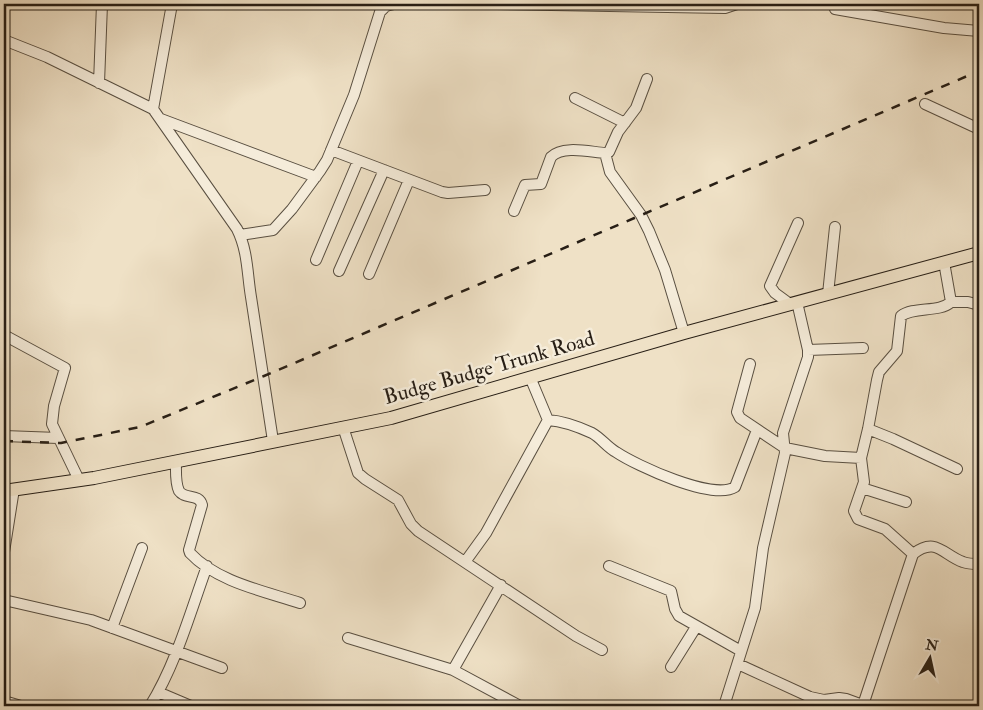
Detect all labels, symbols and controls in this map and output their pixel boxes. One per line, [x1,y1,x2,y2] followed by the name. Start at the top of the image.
[380,325,598,411] street label: Budge Budge Trunk Road
[906,632,956,682] north arrow
[923,636,940,655] text: N

